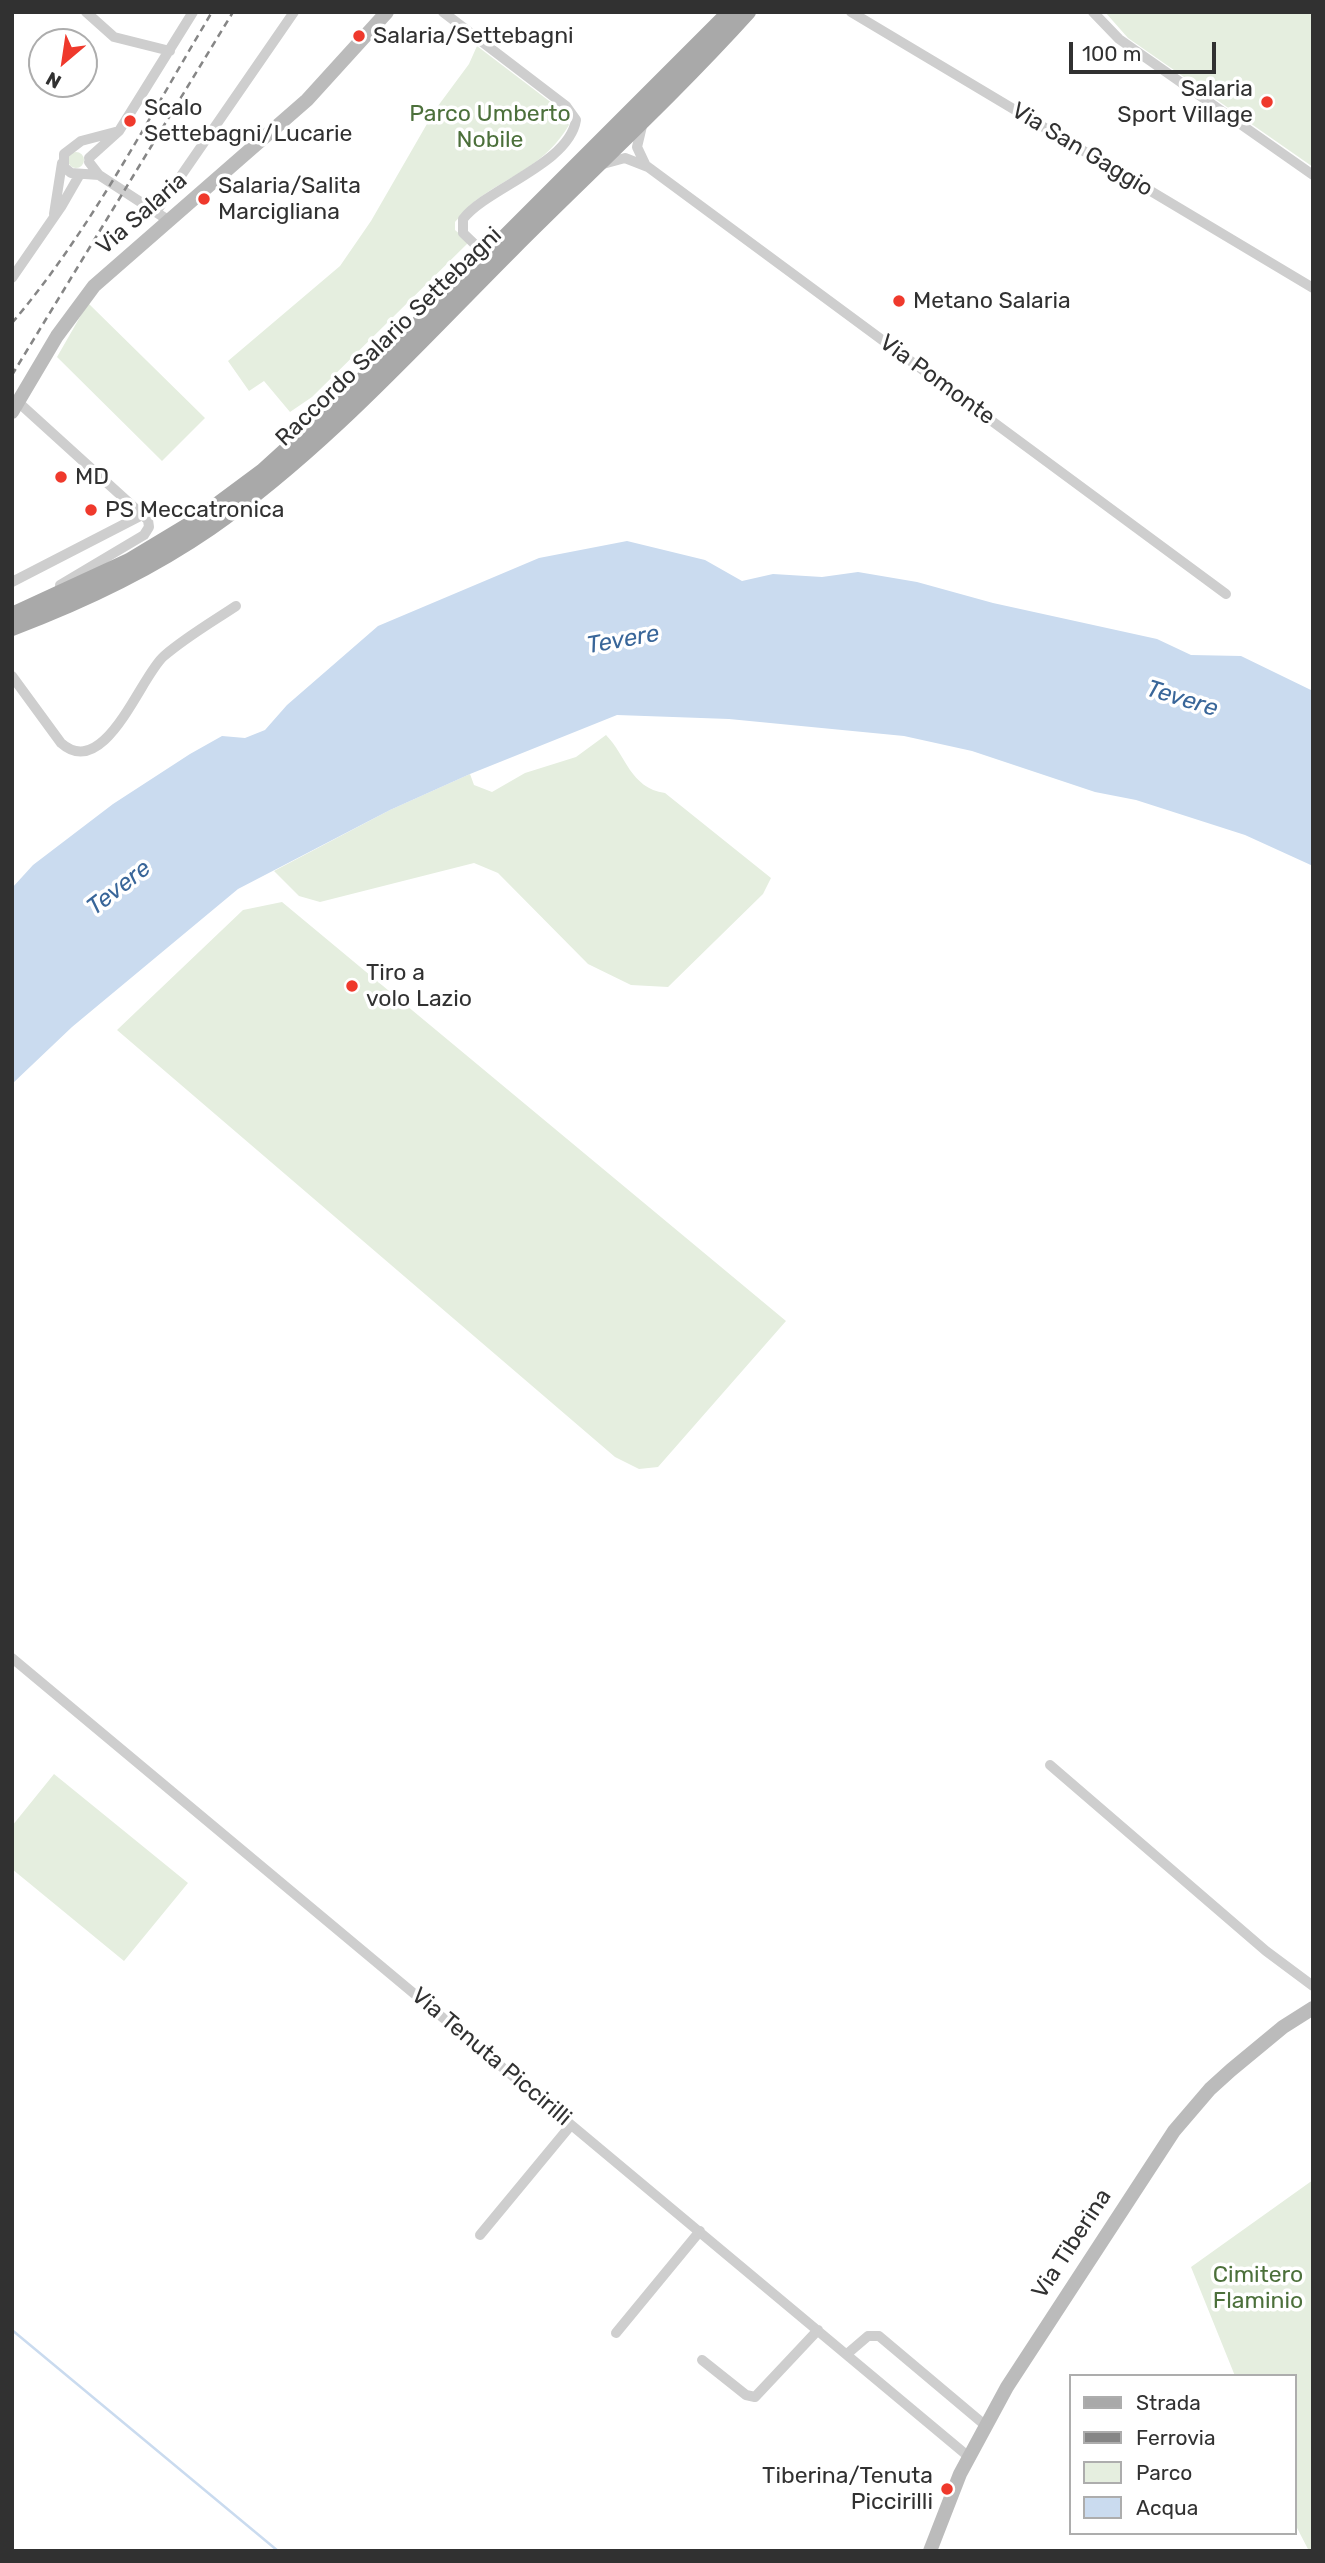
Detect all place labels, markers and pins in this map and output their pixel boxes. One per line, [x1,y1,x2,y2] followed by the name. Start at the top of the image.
[373,22,574,50] place label: Salaria/Settebagni
[351,28,367,44] marker: Salaria/Settebagni
[1117,75,1253,129] place label: Salaria Sport Village
[144,94,352,148] place label: Scalo Settebagni/Lucarie
[1259,94,1275,110] marker: Salaria Sport Village
[122,113,138,129] marker: Scalo Settebagni/Lucarie
[218,172,361,226] place label: Salaria/Salita Marcigliana
[196,191,212,207] marker: Salaria/Salita Marcigliana
[913,287,1071,315] place label: Metano Salaria
[891,293,907,309] marker: Metano Salaria
[75,463,109,491] place label: MD
[53,469,69,485] marker: MD
[105,496,284,524] place label: PS Meccatronica
[83,502,99,518] marker: PS Meccatronica
[366,959,472,1013] place label: Tiro a volo Lazio
[344,978,360,994] marker: Tiro a volo Lazio
[762,2462,933,2516] place label: Tiberina/Tenuta Piccirilli
[939,2481,955,2497] marker: Tiberina/Tenuta Piccirilli

